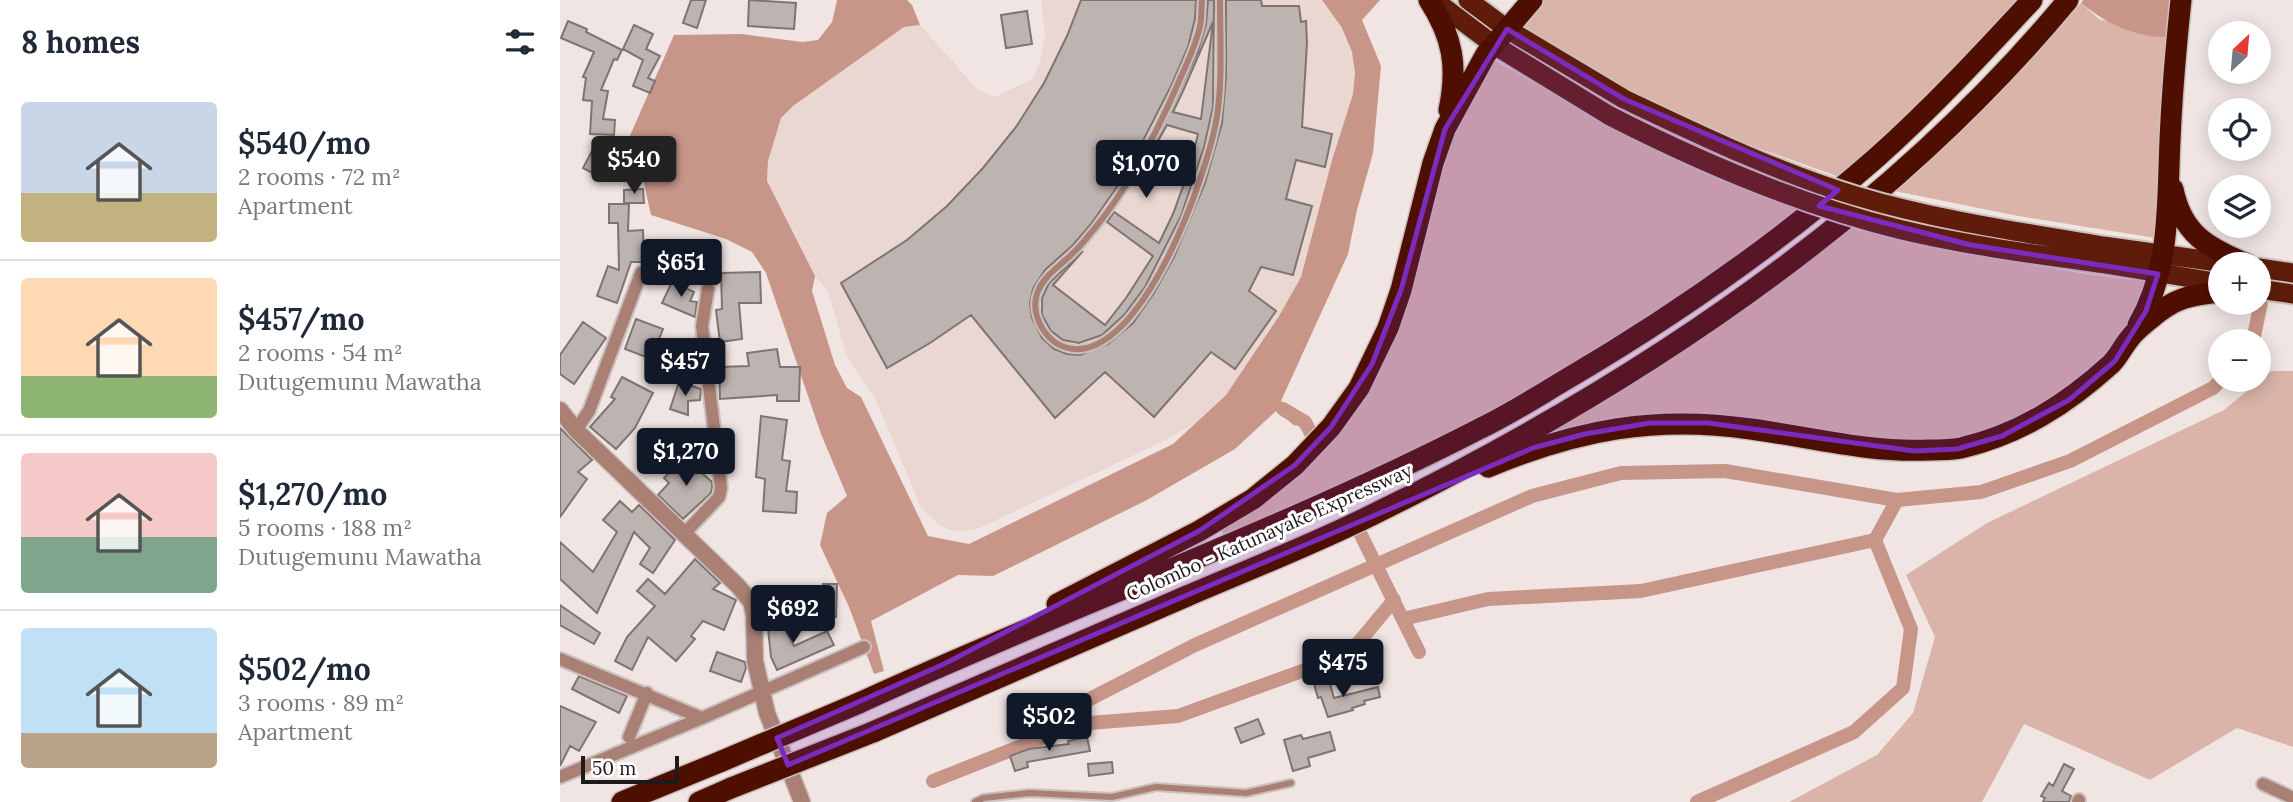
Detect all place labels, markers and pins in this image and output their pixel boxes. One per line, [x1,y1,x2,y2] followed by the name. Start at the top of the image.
[593,136,675,196] pin: $540
[1089,140,1203,200] pin: $1,070
[640,240,722,299] pin: $651
[644,338,726,398] pin: $457
[629,428,743,488] pin: $1,270
[752,586,834,645] pin: $692
[1302,640,1384,699] pin: $475
[1008,694,1090,753] pin: $502

